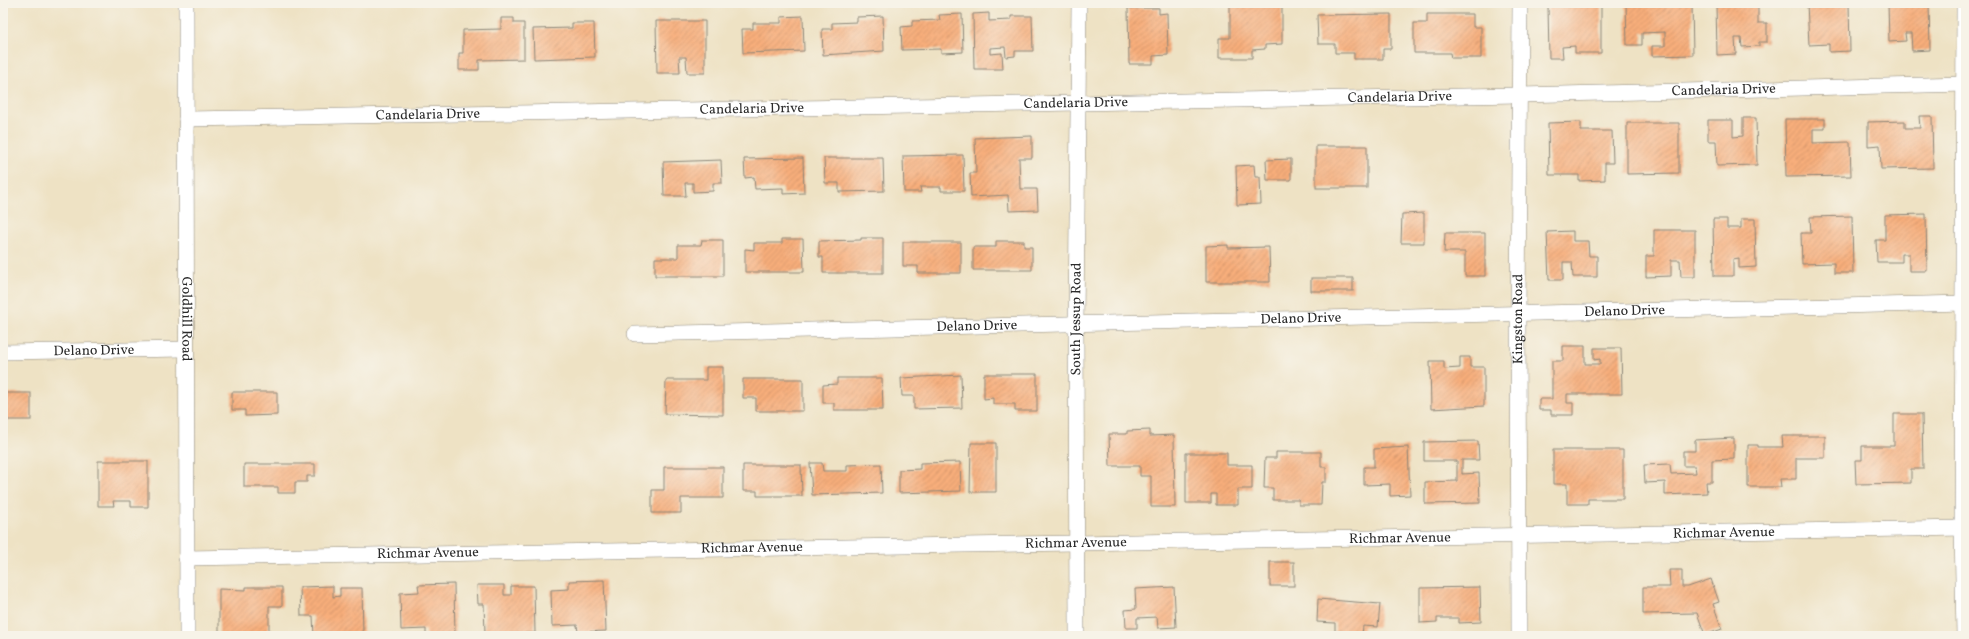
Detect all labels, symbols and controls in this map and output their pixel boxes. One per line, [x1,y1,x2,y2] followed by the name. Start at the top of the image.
[1671,79,1776,101] street label: Candelaria Drive
[1347,87,1452,108] street label: Candelaria Drive
[1024,93,1129,113] street label: Candelaria Drive
[700,98,805,119] street label: Candelaria Drive
[376,104,481,125] street label: Candelaria Drive
[1066,262,1086,375] street label: South Jessup Road
[1508,274,1528,364] street label: Kingston Road
[177,276,196,362] street label: Goldhill Road
[1584,301,1666,321] street label: Delano Drive
[1260,308,1342,329] street label: Delano Drive
[936,316,1018,336] street label: Delano Drive
[53,340,135,361] street label: Delano Drive
[1673,522,1775,543] street label: Richmar Avenue
[1349,528,1451,549] street label: Richmar Avenue
[1025,533,1127,553] street label: Richmar Avenue
[701,537,803,558] street label: Richmar Avenue
[377,543,479,564] street label: Richmar Avenue

